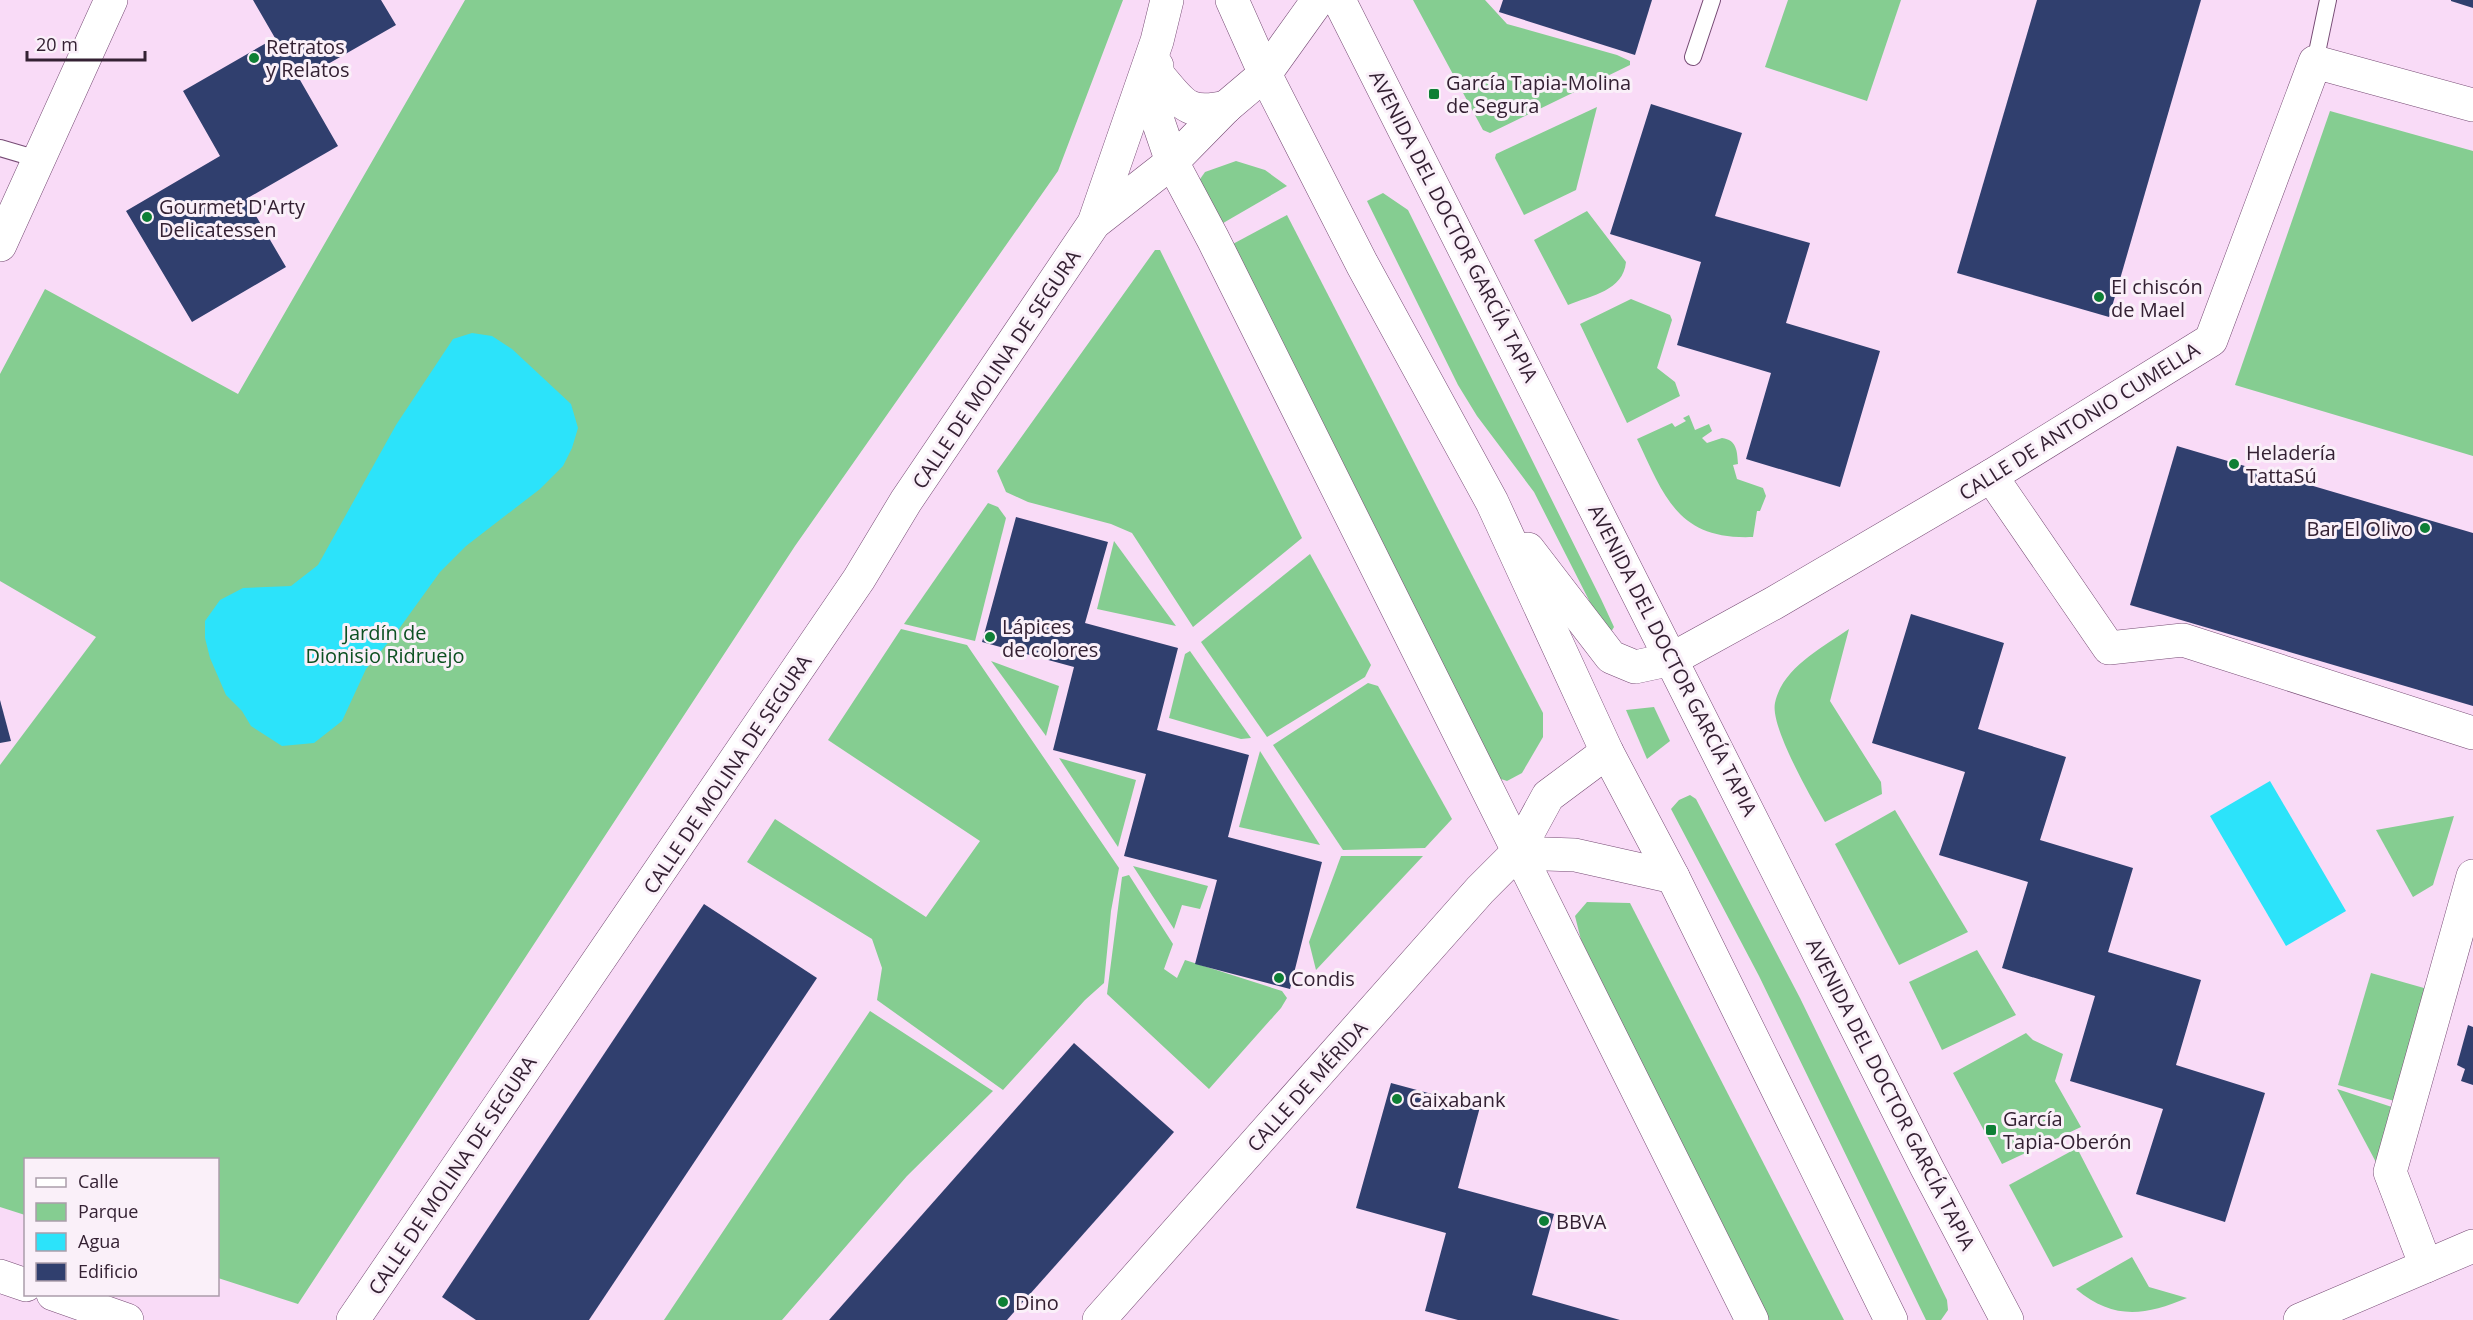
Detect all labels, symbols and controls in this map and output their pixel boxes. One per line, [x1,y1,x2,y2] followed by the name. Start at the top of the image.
[27,24,146,62] scale bar
[36,32,78,56] text: 20 m
[266,33,350,83] place label: Retratos y Relatos
[247,51,261,65] marker: Retratos y Relatos
[1363,66,1545,387] street label: AVENIDA DEL DOCTOR GARCÍA TAPIA
[1446,69,1631,119] place label: García Tapia-Molina de Segura
[1427,87,1441,101] marker: García Tapia-Molina de Segura
[159,193,306,243] place label: Gourmet D'Arty Delicatessen
[140,210,154,224] marker: Gourmet D'Arty Delicatessen
[906,244,1086,494] street label: CALLE DE MOLINA DE SEGURA
[2111,273,2203,323] place label: El chiscón de Mael
[2092,290,2106,304] marker: El chiscón de Mael
[1954,336,2205,506] street label: CALLE DE ANTONIO CUMELLA
[2246,439,2336,489] place label: Heladería TattaSú
[2227,457,2241,471] marker: Heladería TattaSú
[1582,500,1764,821] street label: AVENIDA DEL DOCTOR GARCÍA TAPIA
[2307,515,2413,542] place label: Bar El Olivo
[2418,521,2432,535] marker: Bar El Olivo
[1002,613,1098,663] place label: Lápices de colores
[305,619,465,669] park label: Jardín de Dionisio Ridruejo
[983,630,997,644] marker: Lápices de colores
[637,649,817,899] street label: CALLE DE MOLINA DE SEGURA
[1800,934,1982,1255] street label: AVENIDA DEL DOCTOR GARCÍA TAPIA
[1291,965,1355,992] place label: Condis
[1272,971,1286,985] marker: Condis
[1241,1014,1373,1157] street label: CALLE DE MÉRIDA
[362,1050,542,1300] street label: CALLE DE MOLINA DE SEGURA
[1409,1086,1506,1113] place label: Caixabank
[1390,1092,1404,1106] marker: Caixabank
[2003,1105,2131,1155] place label: García Tapia-Oberón
[1984,1123,1998,1137] marker: García Tapia-Oberón
[24,1158,219,1296] legend
[78,1169,119,1193] text: Calle
[78,1199,138,1223] text: Parque
[1556,1208,1607,1235] place label: BBVA
[1537,1214,1551,1228] marker: BBVA
[78,1229,120,1253] text: Agua
[78,1259,138,1283] text: Edificio
[1015,1289,1059,1316] place label: Dino
[996,1295,1010,1309] marker: Dino

